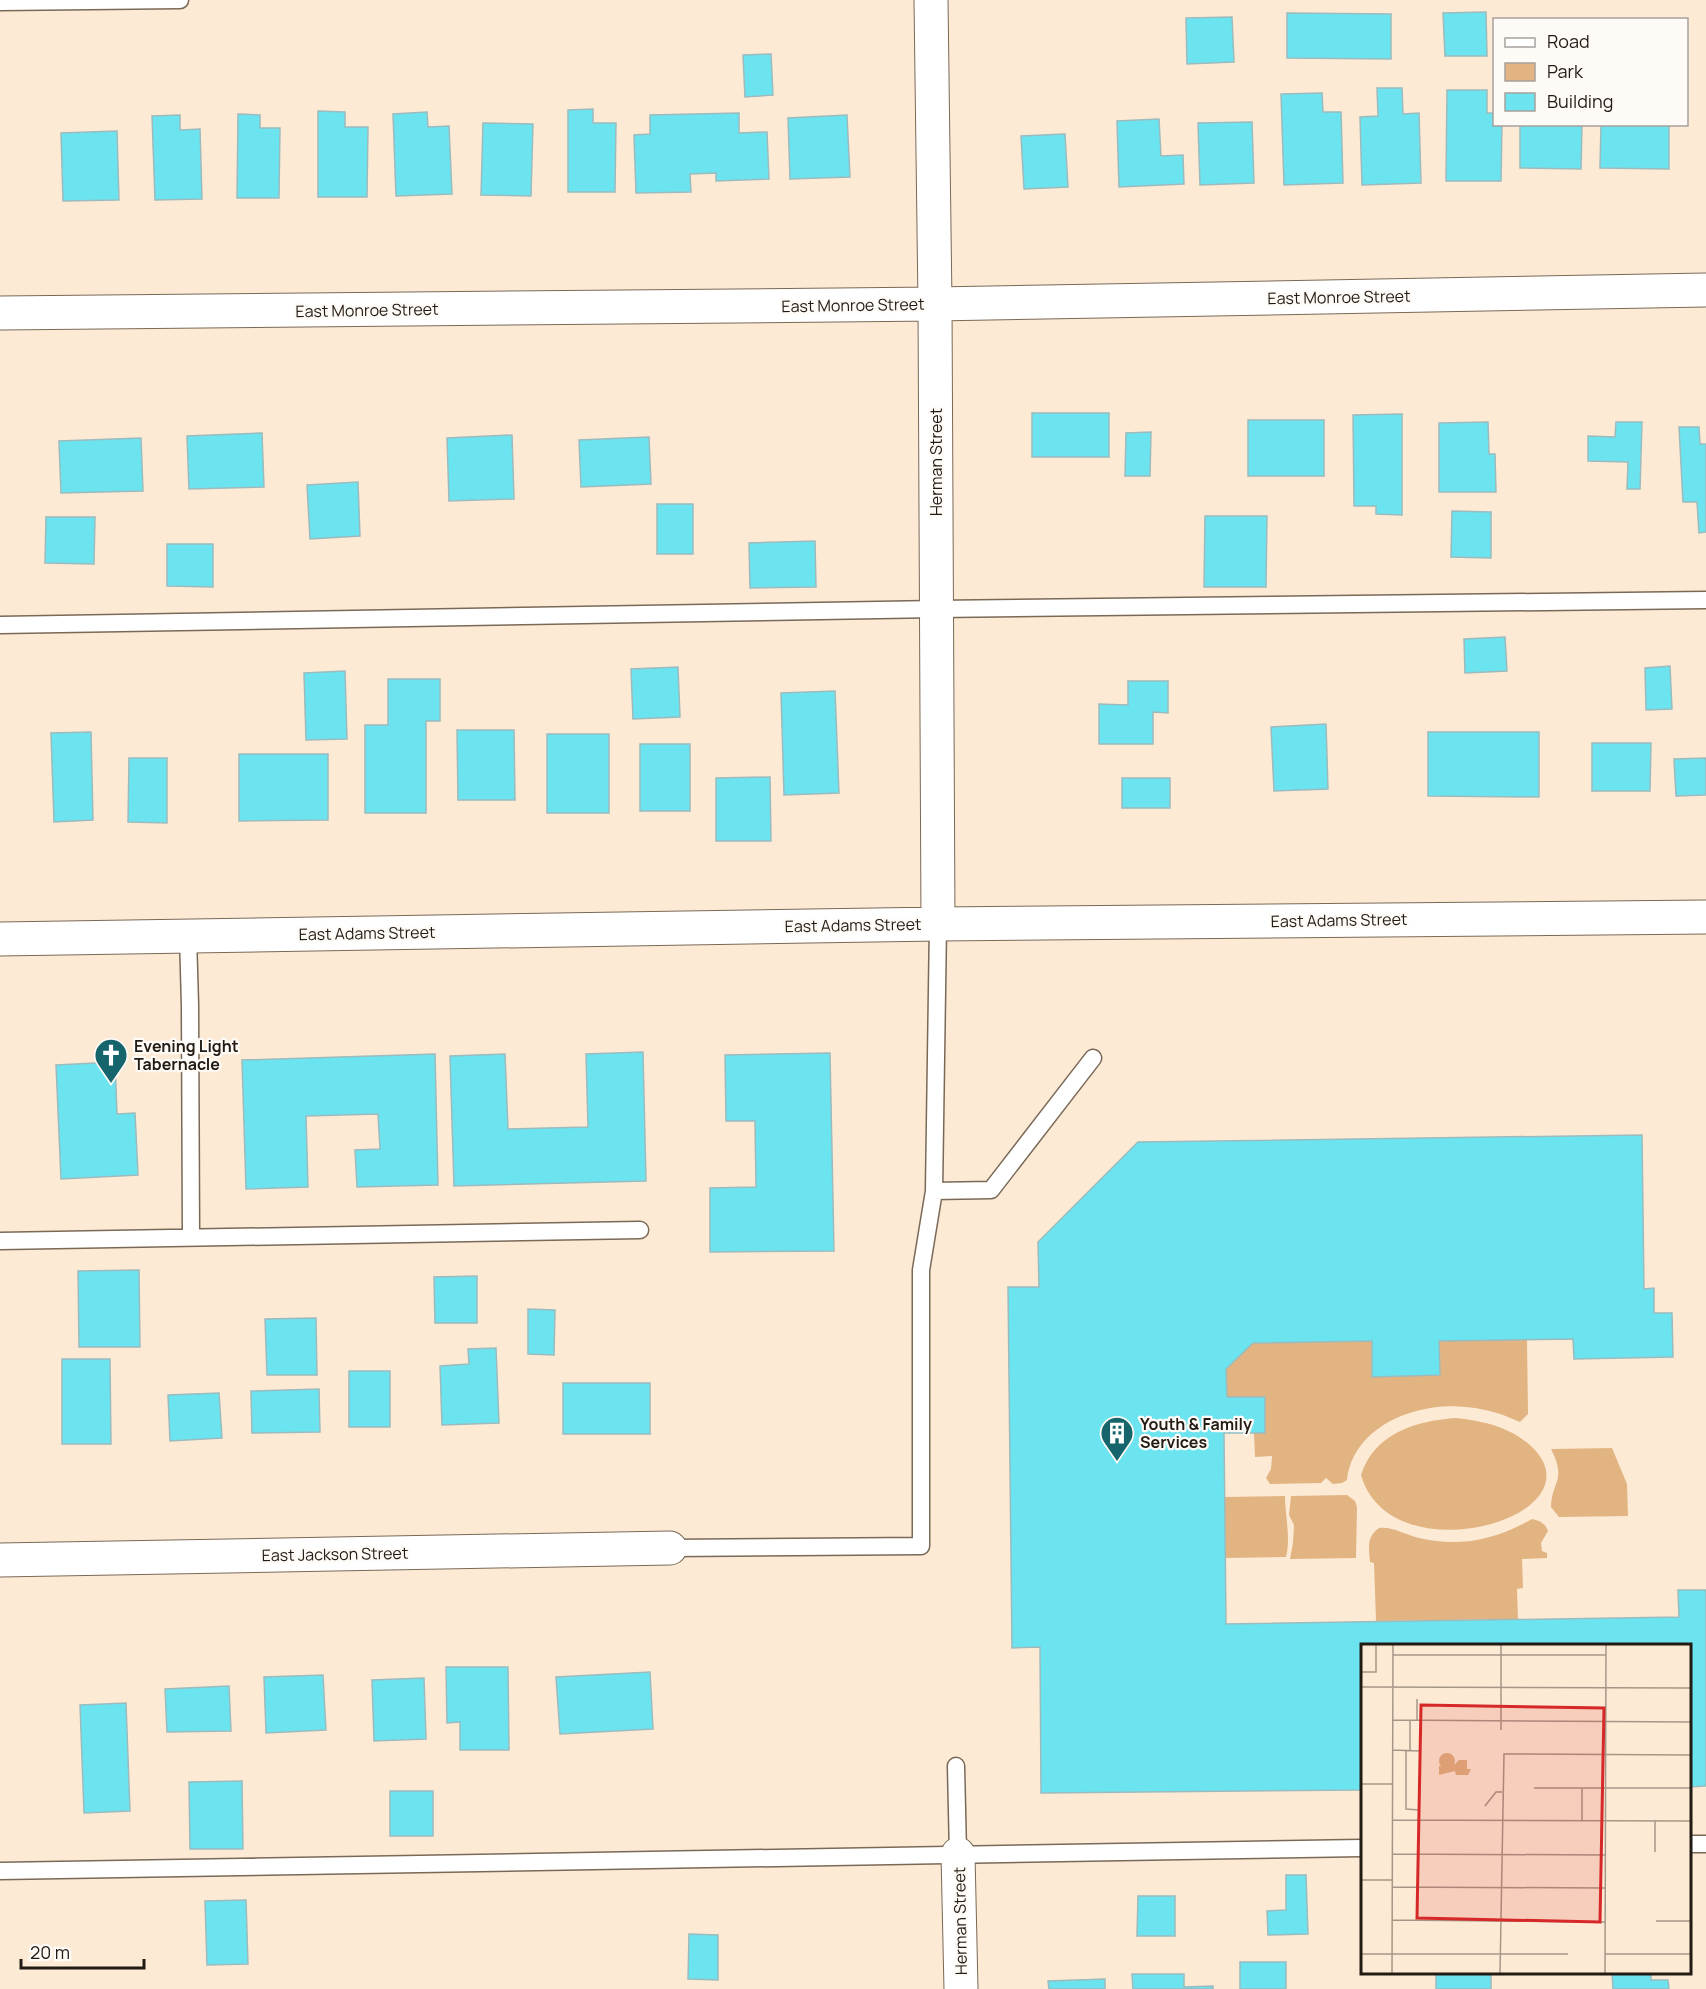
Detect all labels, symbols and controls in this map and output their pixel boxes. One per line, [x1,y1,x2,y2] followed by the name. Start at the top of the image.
[1493,18,1688,126] legend
[1547,29,1590,53] text: Road
[1547,59,1584,83] text: Park
[1547,89,1613,113] text: Building
[1267,285,1411,309] street label: East Monroe Street
[781,293,925,317] street label: East Monroe Street
[295,298,439,322] street label: East Monroe Street
[925,408,947,516] street label: Herman Street
[1270,908,1408,932] street label: East Adams Street
[784,913,922,937] street label: East Adams Street
[298,921,436,945] street label: East Adams Street
[134,1035,239,1075] place label: Evening Light Tabernacle
[93,1037,129,1084] church icon: Evening Light Tabernacle
[1140,1413,1252,1453] place label: Youth & Family Services
[1099,1415,1135,1462] building icon: Youth & Family Services
[262,1542,408,1566] street label: East Jackson Street
[1361,1644,1691,1974] inset map
[948,1867,972,1975] street label: Herman Street
[21,1932,144,1970] scale bar
[30,1940,70,1964] text: 20 m

